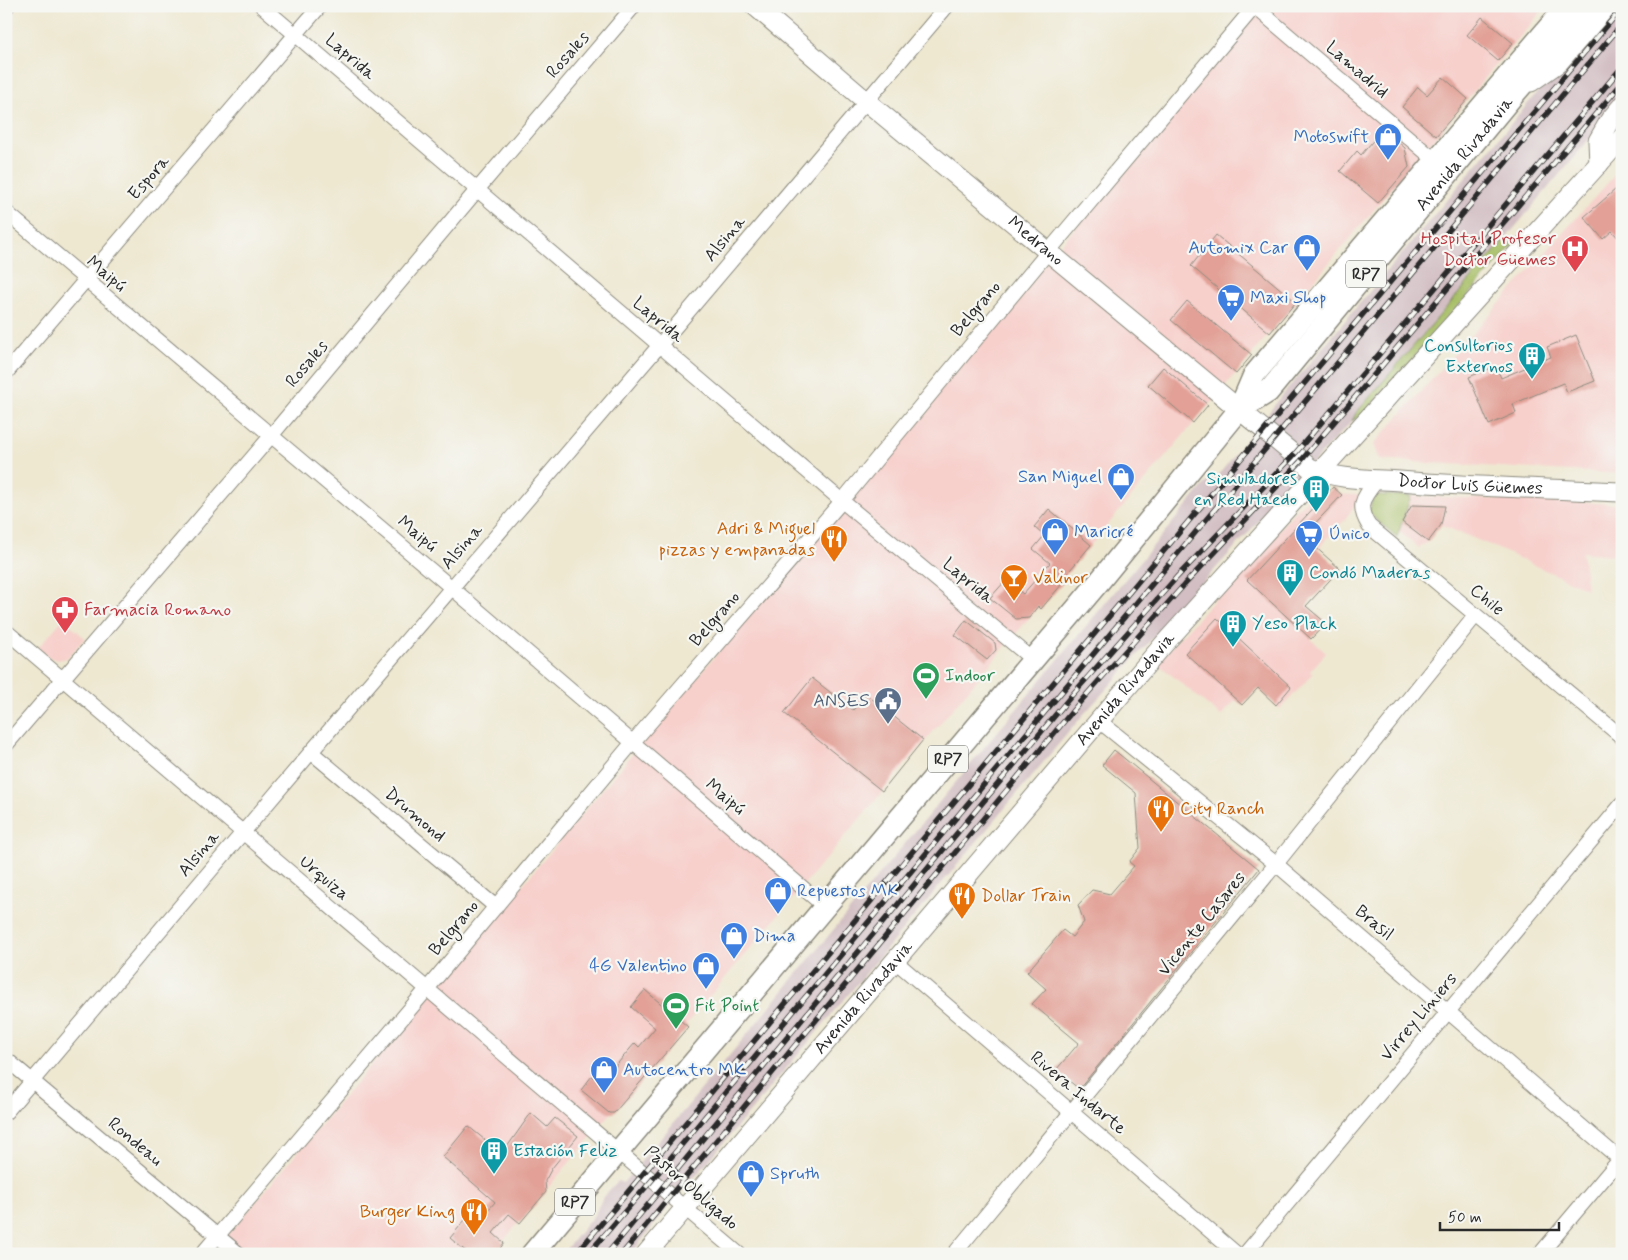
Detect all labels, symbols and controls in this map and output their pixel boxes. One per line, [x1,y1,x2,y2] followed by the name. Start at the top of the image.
[541,26,595,84] street label: Rosales
[320,28,381,86] street label: Laprida
[1320,36,1394,104] street label: Lamadrid
[1410,91,1519,216] street label: Avenida Rivadavia
[1373,122,1403,161] shop icon: Motoswift
[1294,125,1369,149] place label: Motoswift
[123,150,175,206] street label: Espora
[699,211,751,267] street label: Alsina
[1002,211,1069,272] street label: Medrano
[1421,227,1557,272] place label: Hospital Profesor Doctor Güemes
[1292,233,1322,272] shop icon: Automix Car
[1560,234,1590,273] hospital icon: Hospital Profesor Doctor Güemes
[1188,236,1289,260] place label: Automix Car
[81,250,131,298] street label: Maipú
[1346,260,1386,288] road number: RP7
[946,276,1007,343] street label: Belgrano
[1216,283,1246,322] supermarket icon: Maxi Shop
[1250,286,1326,310] place label: Maxi Shop
[627,292,689,349] street label: Laprida
[1424,334,1513,379] place label: Consultorios Externos
[280,335,334,393] street label: Rosales
[1517,341,1547,380] building icon: Consultorios Externos
[1106,462,1136,501] shop icon: San Miguel
[1018,465,1102,489] place label: San Miguel
[1194,467,1297,512] place label: Simuladores en Red Haedo
[1397,469,1543,501] street label: Doctor Luis Güemes
[1301,474,1331,513] building icon: Simuladores en Red Haedo
[392,510,442,558] street label: Maipú
[659,517,815,562] place label: Adri & Miguel pizzas y empanadas
[1040,517,1070,556] shop icon: Maricré
[436,519,489,575] street label: Alsina
[1294,519,1324,558] supermarket icon: Único
[1074,520,1133,544] place label: Maricré
[1328,522,1370,546] place label: Único
[819,524,849,563] restaurant icon: Adri & Miguel pizzas y empanadas
[937,553,999,610] street label: Laprida
[1275,558,1305,597] building icon: Condó Maderas
[1309,561,1430,585] place label: Condó Maderas
[999,563,1029,602] bar icon: Valinor
[1033,566,1088,590] place label: Valinor
[1465,578,1509,622] street label: Chile
[684,586,747,653] street label: Belgrano
[50,595,80,634] pharmacy icon: Farmacia Romano
[84,598,231,622] place label: Farmacia Romano
[1218,609,1248,648] building icon: Yeso Plack
[1252,612,1337,636] place label: Yeso Plack
[1071,627,1181,751] street label: Avenida Rivadavia
[911,661,941,700] sports icon: Indoor
[945,664,995,688] place label: Indoor
[873,686,903,725] public building icon: ANSES
[813,689,869,713] place label: ANSES
[928,746,968,772] road number: RP7
[700,773,750,821] street label: Maipú
[379,782,451,848] street label: Drumond
[1146,794,1176,833] restaurant icon: City Ranch
[1180,797,1264,821] place label: City Ranch
[173,826,225,882] street label: Alsina
[294,850,354,906] street label: Urquiza
[1152,867,1252,981] street label: Vicente Casares
[763,876,793,915] shop icon: Repuestos MK
[797,879,898,903] place label: Repuestos MK
[947,881,977,920] restaurant icon: Dollar Train
[981,884,1071,908] place label: Dollar Train
[424,895,485,962] street label: Belgrano
[1349,900,1399,946] street label: Brasil
[719,921,749,960] shop icon: Dima
[753,924,795,948] place label: Dima
[808,936,919,1060] street label: Avenida Rivadavia
[691,951,721,990] shop icon: 4G Valentino
[589,954,687,978] place label: 4G Valentino
[1375,968,1463,1066] street label: Virrey Liniers
[661,991,691,1030] sports icon: Fit Point
[695,994,759,1018] place label: Fit Point
[1025,1046,1131,1140] street label: Rivera Indarte
[589,1055,619,1094] shop icon: Autocentro MK
[623,1058,746,1082] place label: Autocentro MK
[102,1112,168,1172] street label: Rondeau
[479,1136,509,1175] building icon: Estación Feliz
[513,1139,617,1163] place label: Estación Feliz
[639,1140,743,1236] street label: Pastor Obligado
[736,1159,766,1198] shop icon: Spruth
[770,1162,820,1186] place label: Spruth
[555,1188,595,1216] road number: RP7
[459,1197,489,1236] restaurant icon: Burger King
[360,1200,455,1225] place label: Burger King
[1440,1200,1559,1232] scale bar
[1448,1208,1482,1228] text: 50 m

